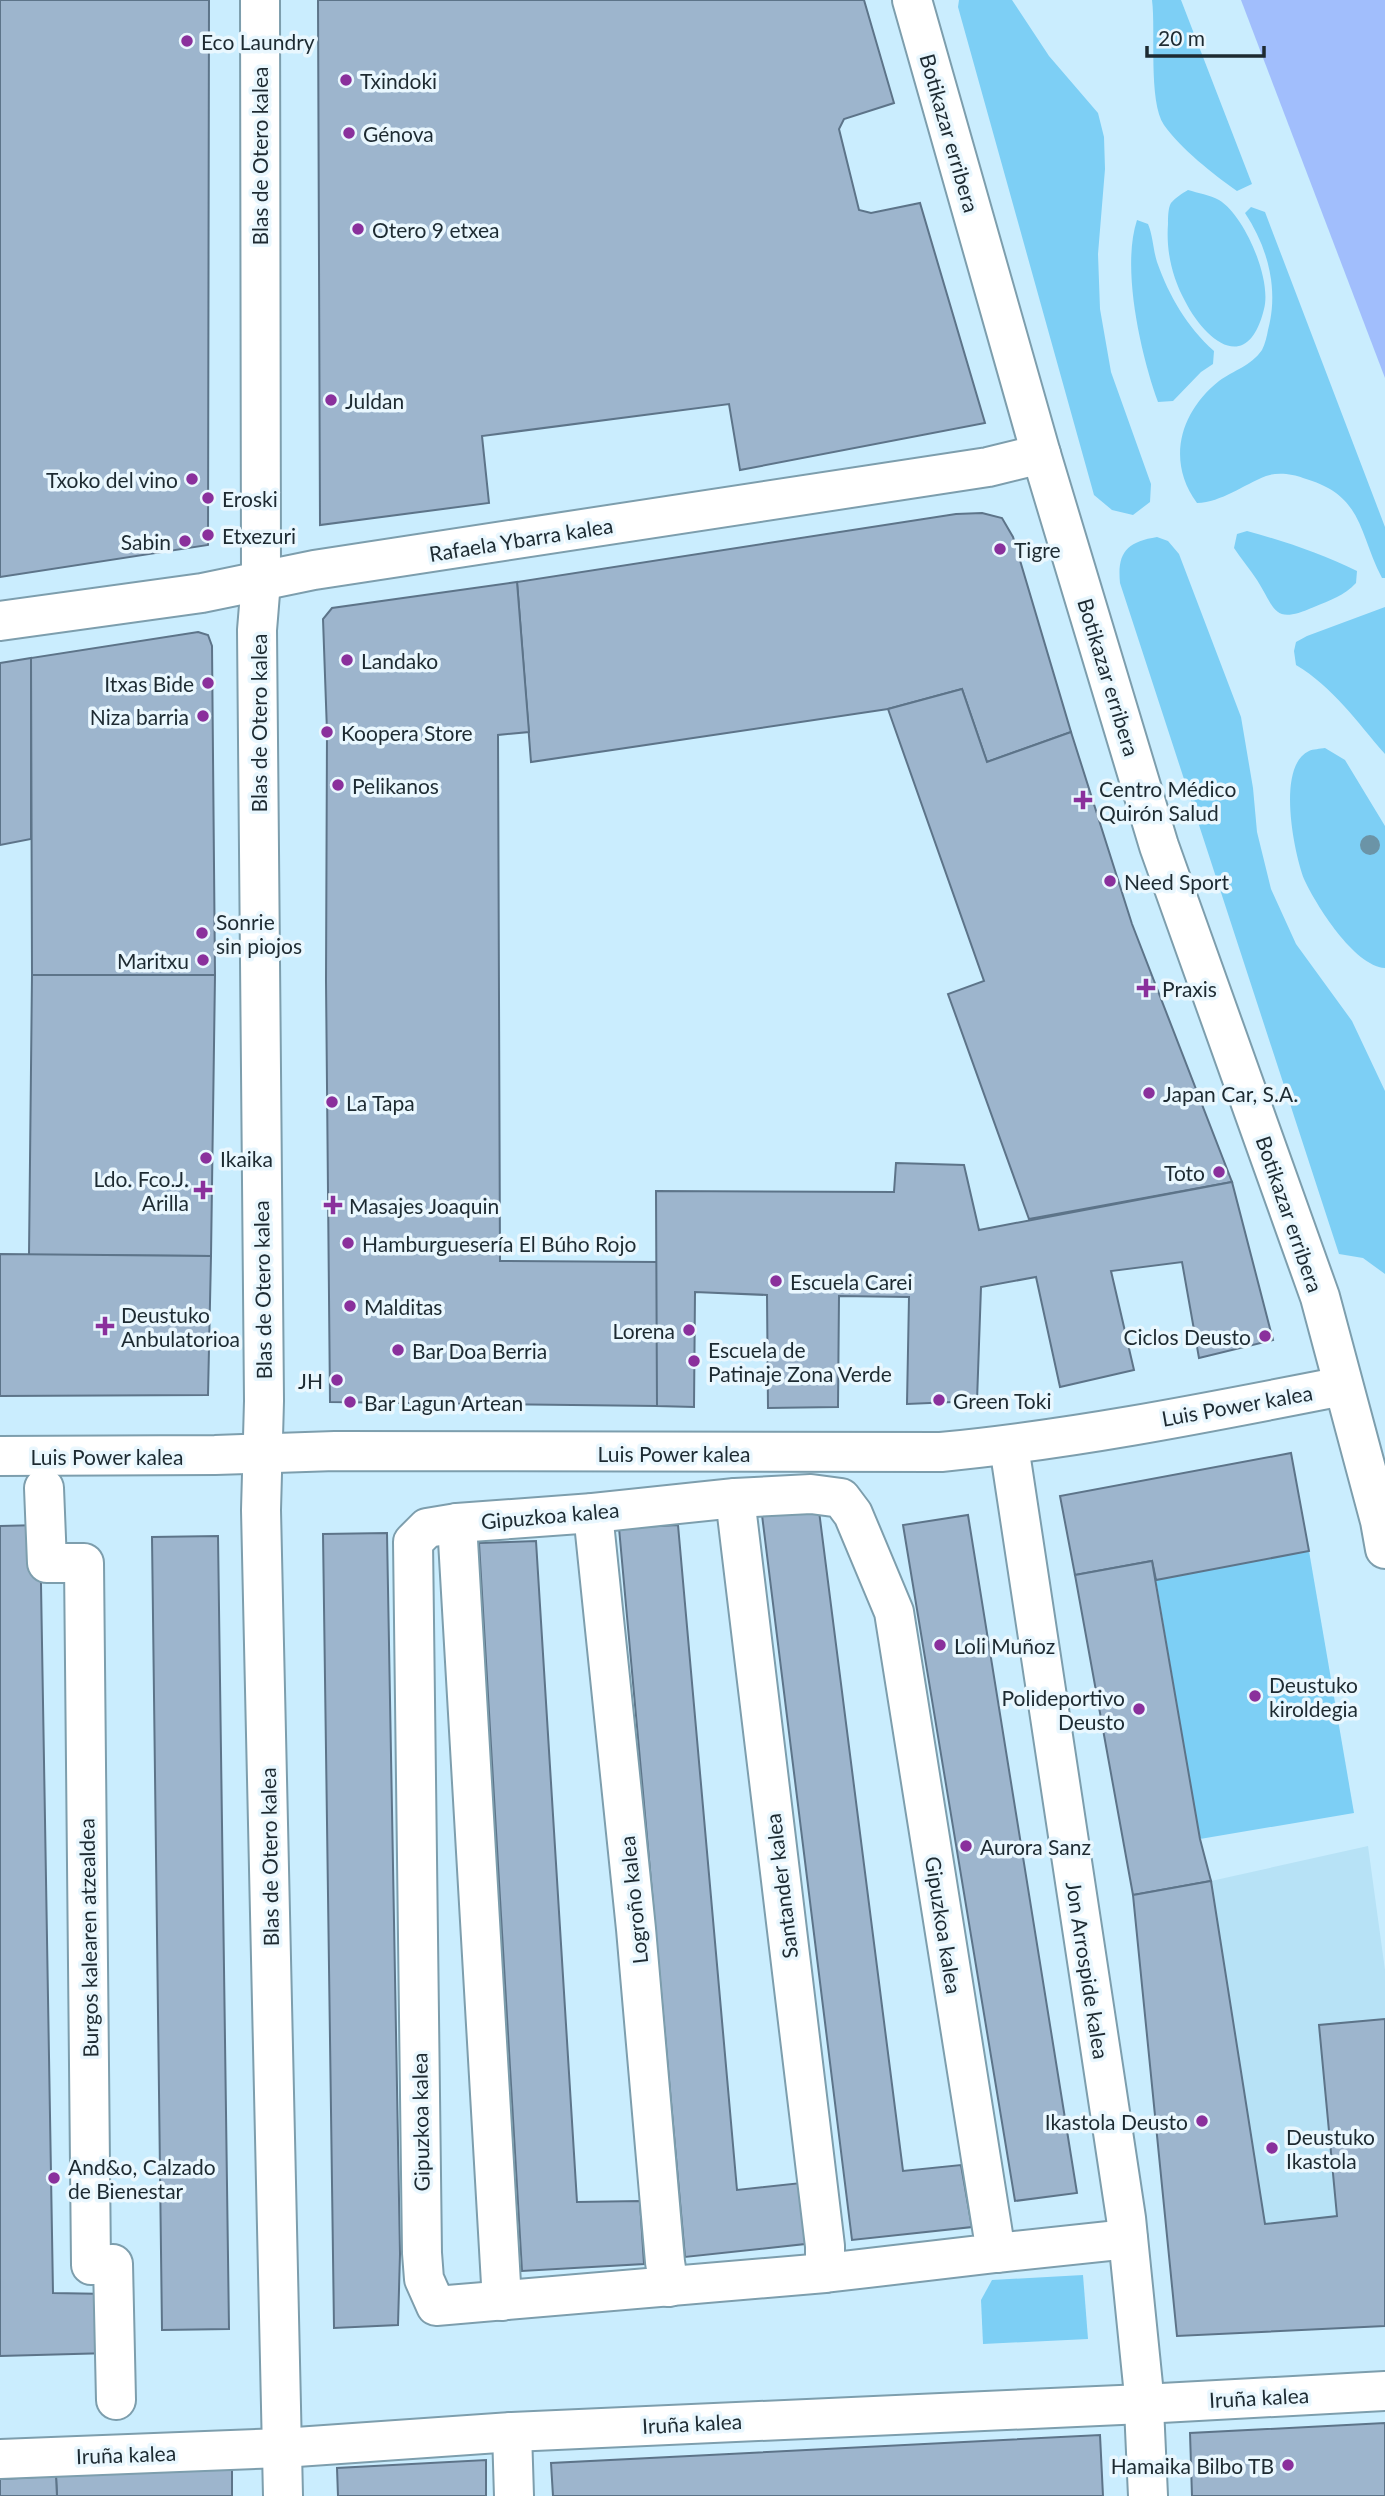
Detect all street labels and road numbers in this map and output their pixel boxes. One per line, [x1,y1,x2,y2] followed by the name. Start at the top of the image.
[915,51,985,215] street label: Botikazar erribera
[247,67,272,245] street label: Blas de Otero kalea
[427,512,615,566] street label: Rafaela Ybarra kalea
[1073,595,1145,759] street label: Botikazar erribera
[246,634,271,812] street label: Blas de Otero kalea
[1252,1132,1328,1296] street label: Botikazar erribera
[248,1200,276,1380] street label: Blas de Otero kalea
[1160,1379,1314,1431] street label: Luis Power kalea
[598,1441,750,1466] street label: Luis Power kalea
[31,1444,183,1469] street label: Luis Power kalea
[480,1497,620,1533] street label: Gipuzkoa kalea
[255,1767,283,1947] street label: Blas de Otero kalea
[760,1812,802,1960] street label: Santander kalea
[73,1818,103,2058] street label: Burgos kalearen atzealdea
[614,1835,652,1965] street label: Logroño kalea
[921,1855,967,1995] street label: Gipuzkoa kalea
[1062,1879,1114,2061] street label: Jon Arrospide kalea
[406,2052,434,2192] street label: Gipuzkoa kalea
[1208,2382,1310,2412] street label: Iruña kalea
[641,2408,743,2438] street label: Iruña kalea
[75,2440,177,2468] street label: Iruña kalea

